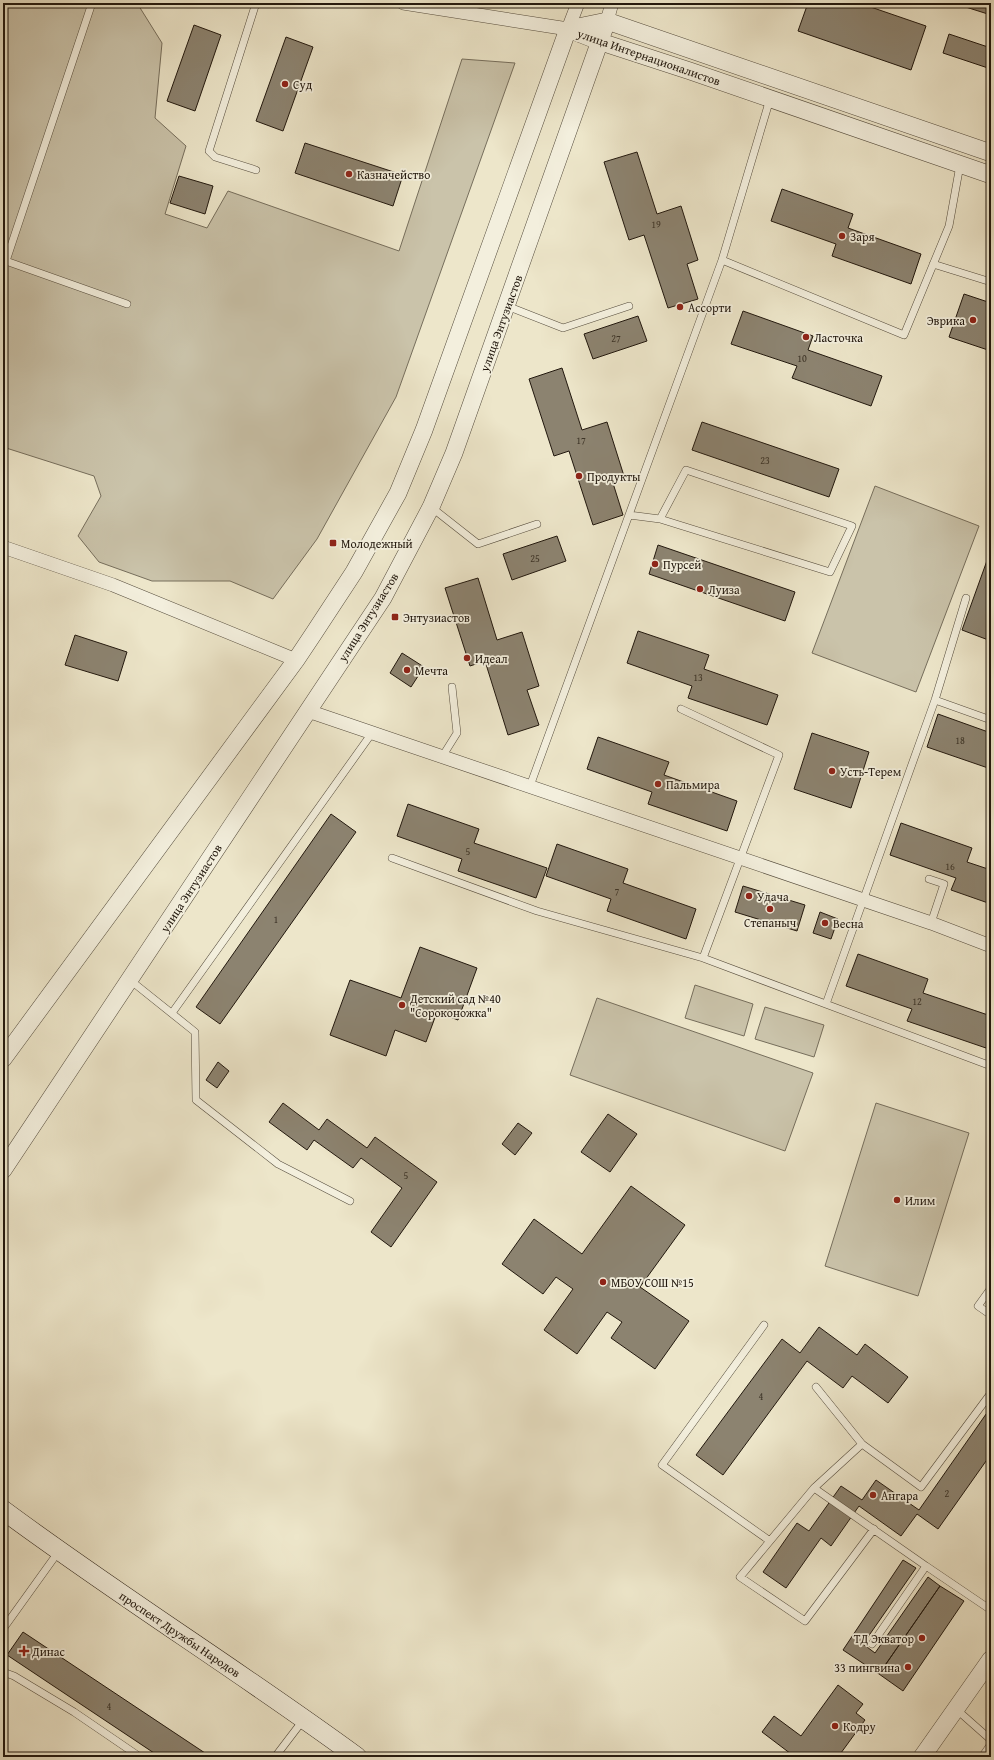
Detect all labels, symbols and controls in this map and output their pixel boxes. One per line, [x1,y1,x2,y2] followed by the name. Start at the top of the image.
[574,24,723,90] street label: улица Интернационалистов
[293,76,313,93] place label: Суд
[280,79,290,89] marker: Суд
[357,166,430,183] place label: Казначейство
[344,169,354,179] marker: Казначейство
[651,217,661,232] house number: 19
[850,228,874,245] place label: Заря
[837,231,847,241] marker: Заря
[475,272,526,375] street label: улица Энтузиастов
[688,299,731,316] place label: Ассорти
[675,302,685,312] marker: Ассорти
[927,312,965,329] place label: Эврика
[968,315,978,325] marker: Эврика
[814,329,863,346] place label: Ласточка
[611,331,621,346] house number: 27
[801,332,811,342] marker: Ласточка
[797,351,807,366] house number: 10
[576,433,586,448] house number: 17
[760,453,770,468] house number: 23
[587,468,641,485] place label: Продукты
[574,471,584,481] marker: Продукты
[341,535,413,552] place label: Молодежный
[328,538,338,548] marker: Молодежный
[530,551,540,566] house number: 25
[663,556,701,573] place label: Пурсей
[650,559,660,569] marker: Пурсей
[333,569,402,666] street label: улица Энтузиастов
[708,581,740,598] place label: Луиза
[695,584,705,594] marker: Луиза
[403,609,470,626] place label: Энтузиастов
[390,612,400,622] marker: Энтузиастов
[475,650,508,667] place label: Идеал
[462,653,472,663] marker: Идеал
[415,662,448,679] place label: Мечта
[402,665,412,675] marker: Мечта
[693,670,703,685] house number: 13
[955,733,965,748] house number: 18
[840,763,902,780] place label: Усть-Терем
[827,766,837,776] marker: Усть-Терем
[666,776,720,793] place label: Пальмира
[653,779,663,789] marker: Пальмира
[156,841,226,936] street label: улица Энтузиастов
[466,844,471,859] house number: 5
[945,859,955,874] house number: 16
[615,884,620,899] house number: 7
[757,888,789,905] place label: Удача
[744,891,754,901] marker: Удача
[765,904,775,914] marker: Степаныч
[274,912,279,927] house number: 1
[744,914,797,931] place label: Степаныч
[833,915,864,932] place label: Весна
[820,918,830,928] marker: Весна
[409,990,501,1021] place label: Детский сад №40 "Сороконожка"
[912,994,922,1009] house number: 12
[397,1000,407,1010] marker: Детский сад №40 "Сороконожка"
[404,1168,409,1183] house number: 5
[905,1192,936,1209] place label: Илим
[892,1195,902,1205] marker: Илим
[611,1274,694,1291] place label: МБОУ СОШ №15
[598,1277,608,1287] marker: МБОУ СОШ №15
[759,1389,764,1404] house number: 4
[945,1486,950,1501] house number: 2
[881,1487,919,1504] place label: Ангара
[868,1490,878,1500] marker: Ангара
[116,1587,244,1681] street label: проспект Дружбы Народов
[854,1630,915,1647] place label: ТД Экватор
[917,1633,927,1643] marker: ТД Экватор
[31,1643,65,1660] place label: Динас
[19,1646,29,1656] marker: Динас
[834,1659,900,1676] place label: 33 пингвина
[903,1662,913,1672] marker: 33 пингвина
[107,1699,112,1714] house number: 4
[843,1718,876,1735] place label: Кодру
[830,1721,840,1731] marker: Кодру

